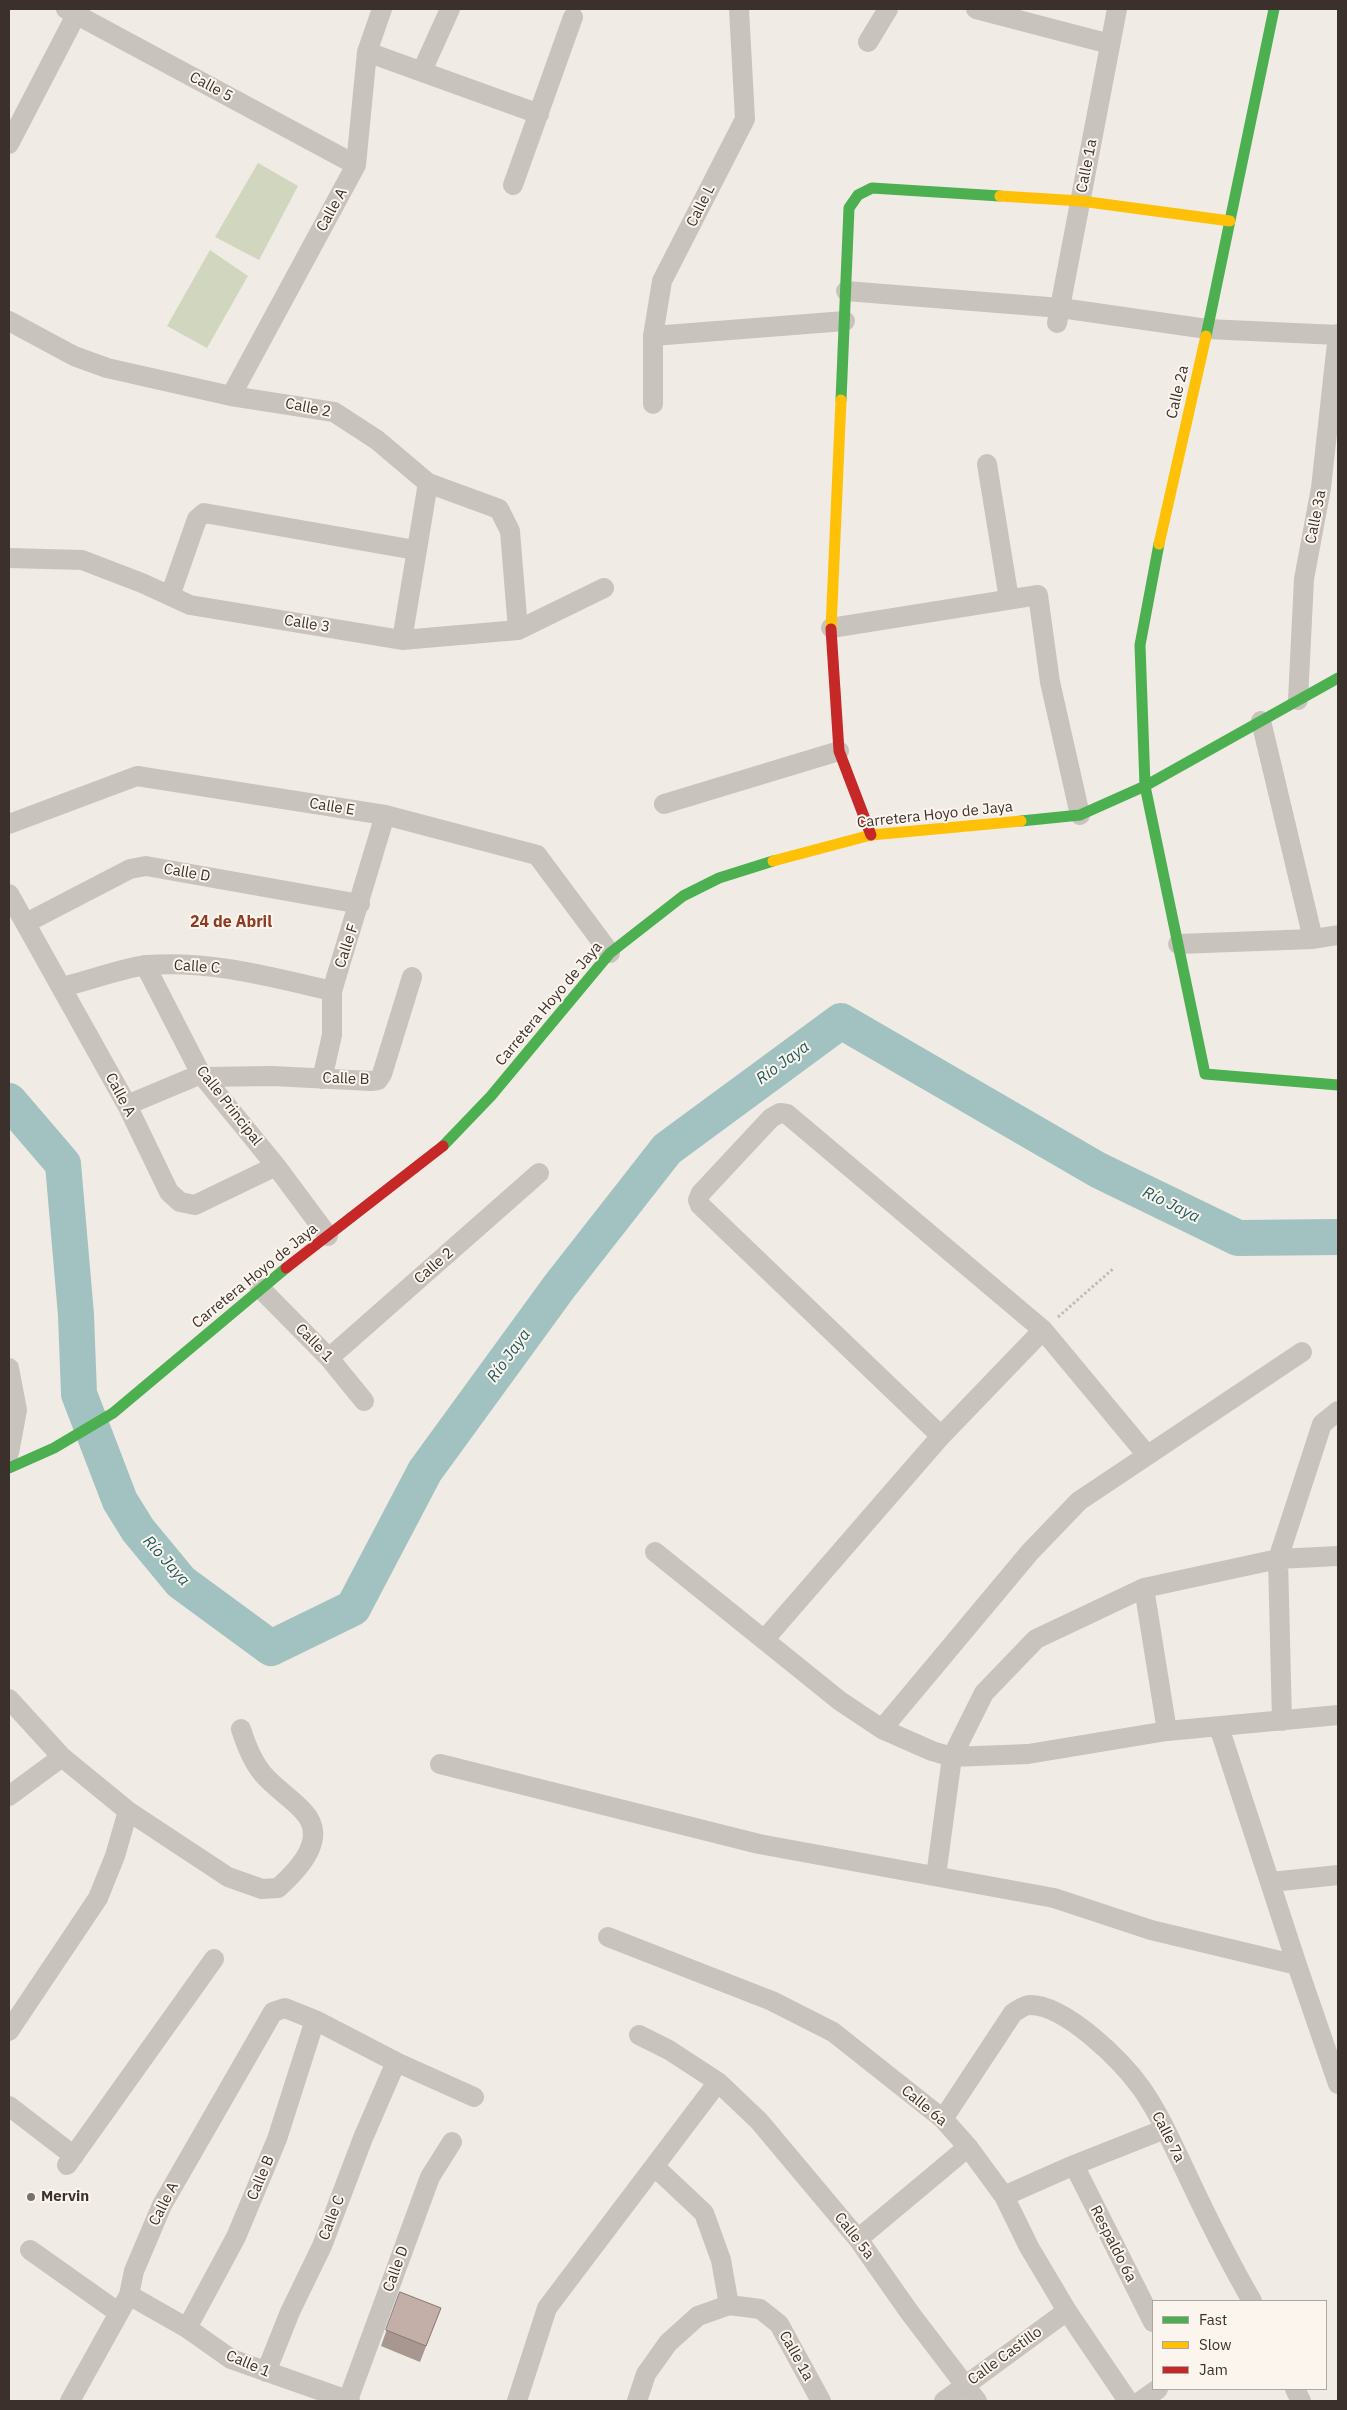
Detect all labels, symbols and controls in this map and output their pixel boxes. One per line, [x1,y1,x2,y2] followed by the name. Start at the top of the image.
[186,68,236,106] street label: Calle 5
[1073,138,1101,194] street label: Calle 1a
[683,182,719,230] street label: Calle L
[313,185,351,235] street label: Calle A
[1163,364,1193,420] street label: Calle 2a
[284,395,332,421] street label: Calle 2
[1302,489,1330,545] street label: Calle 3a
[283,611,331,637] street label: Calle 3
[308,795,356,819] street label: Calle E
[856,798,1014,832] street label: Carretera Hoyo de Jaya
[162,860,212,886] street label: Calle D
[190,912,272,932] district label: 24 de Abril
[331,922,363,970] street label: Calle F
[492,938,606,1070] street label: Carretera Hoyo de Jaya
[173,956,221,978] street label: Calle C
[753,1037,813,1089] water label: Río Jaya
[192,1063,266,1149] street label: Calle Principal
[322,1069,370,1089] street label: Calle B
[101,1070,139,1120] street label: Calle A
[1139,1183,1203,1227] water label: Río Jaya
[189,1220,321,1332] street label: Carretera Hoyo de Jaya
[411,1244,457,1288] street label: Calle 2
[291,1320,337,1366] street label: Calle 1
[483,1326,535,1386] water label: Río Jaya
[138,1532,194,1590] water label: Río Jaya
[897,2082,951,2130] street label: Calle 6a
[1148,2109,1188,2165] street label: Calle 7a
[244,2153,278,2203] street label: Calle B
[145,2179,183,2229] street label: Calle A
[41,2188,89,2206] place label: Mervin
[25,2191,37,2203] marker: Mervin
[315,2193,349,2243] street label: Calle C
[1086,2203,1140,2285] street label: Respaldo 6a
[830,2209,878,2263] street label: Calle 5a
[379,2244,413,2294] street label: Calle D
[1152,2300,1327,2390] legend
[1199,2310,1227,2329] text: Fast
[964,2323,1046,2389] street label: Calle Castillo
[775,2328,817,2384] street label: Calle 1a
[1199,2335,1232,2354] text: Slow
[223,2347,273,2381] street label: Calle 1
[1199,2360,1228,2379] text: Jam

